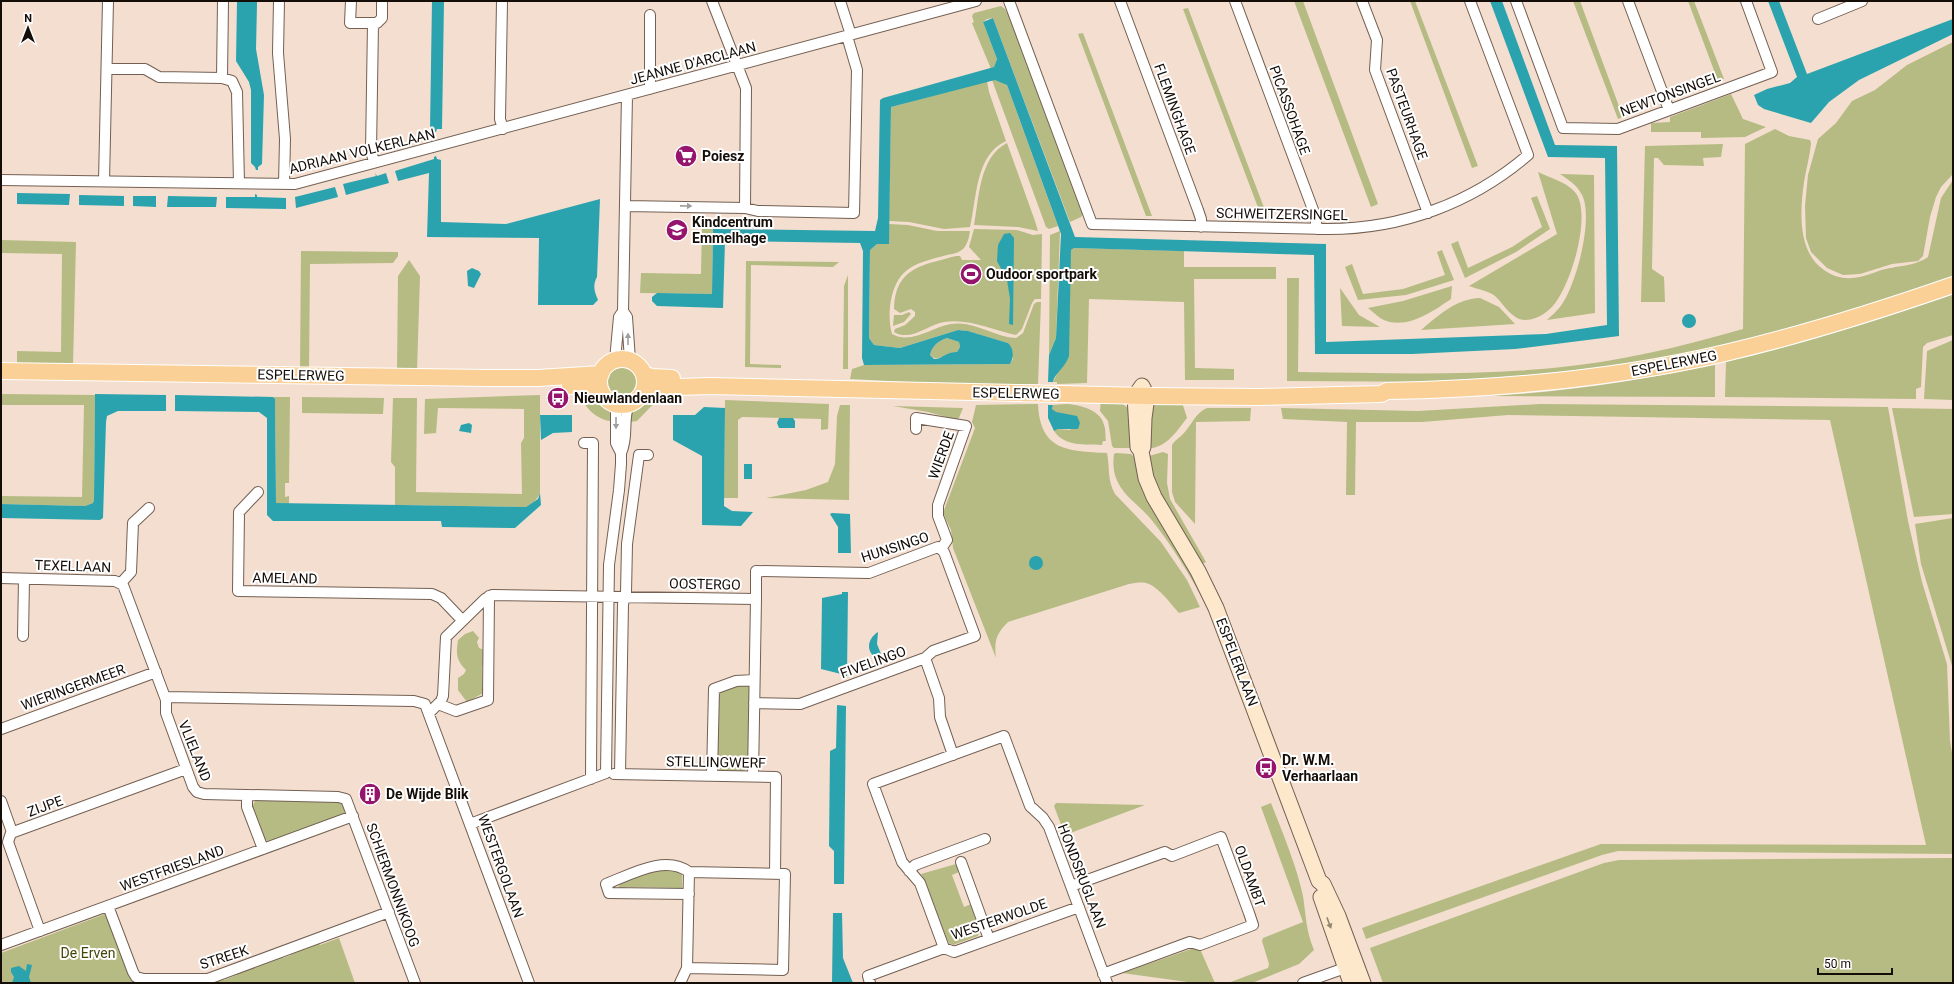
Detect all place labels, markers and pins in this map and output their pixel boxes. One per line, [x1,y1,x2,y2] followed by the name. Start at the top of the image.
[673,143,699,169] supermarket icon: Poiesz
[702,148,744,164] place label: Poiesz
[692,214,773,246] place label: Kindcentrum Emmelhage
[664,217,690,243] school or university icon: Kindcentrum Emmelhage
[958,261,984,287] sports icon: Oudoor sportpark
[986,266,1097,282] place label: Oudoor sportpark
[545,385,571,411] bus stop icon: Nieuwlandenlaan
[574,390,682,406] place label: Nieuwlandenlaan
[1282,752,1358,784] place label: Dr. W.M. Verhaarlaan
[1253,755,1279,781] bus stop icon: Dr. W.M. Verhaarlaan
[357,781,383,807] building icon: De Wijde Blik
[386,786,469,802] place label: De Wijde Blik

